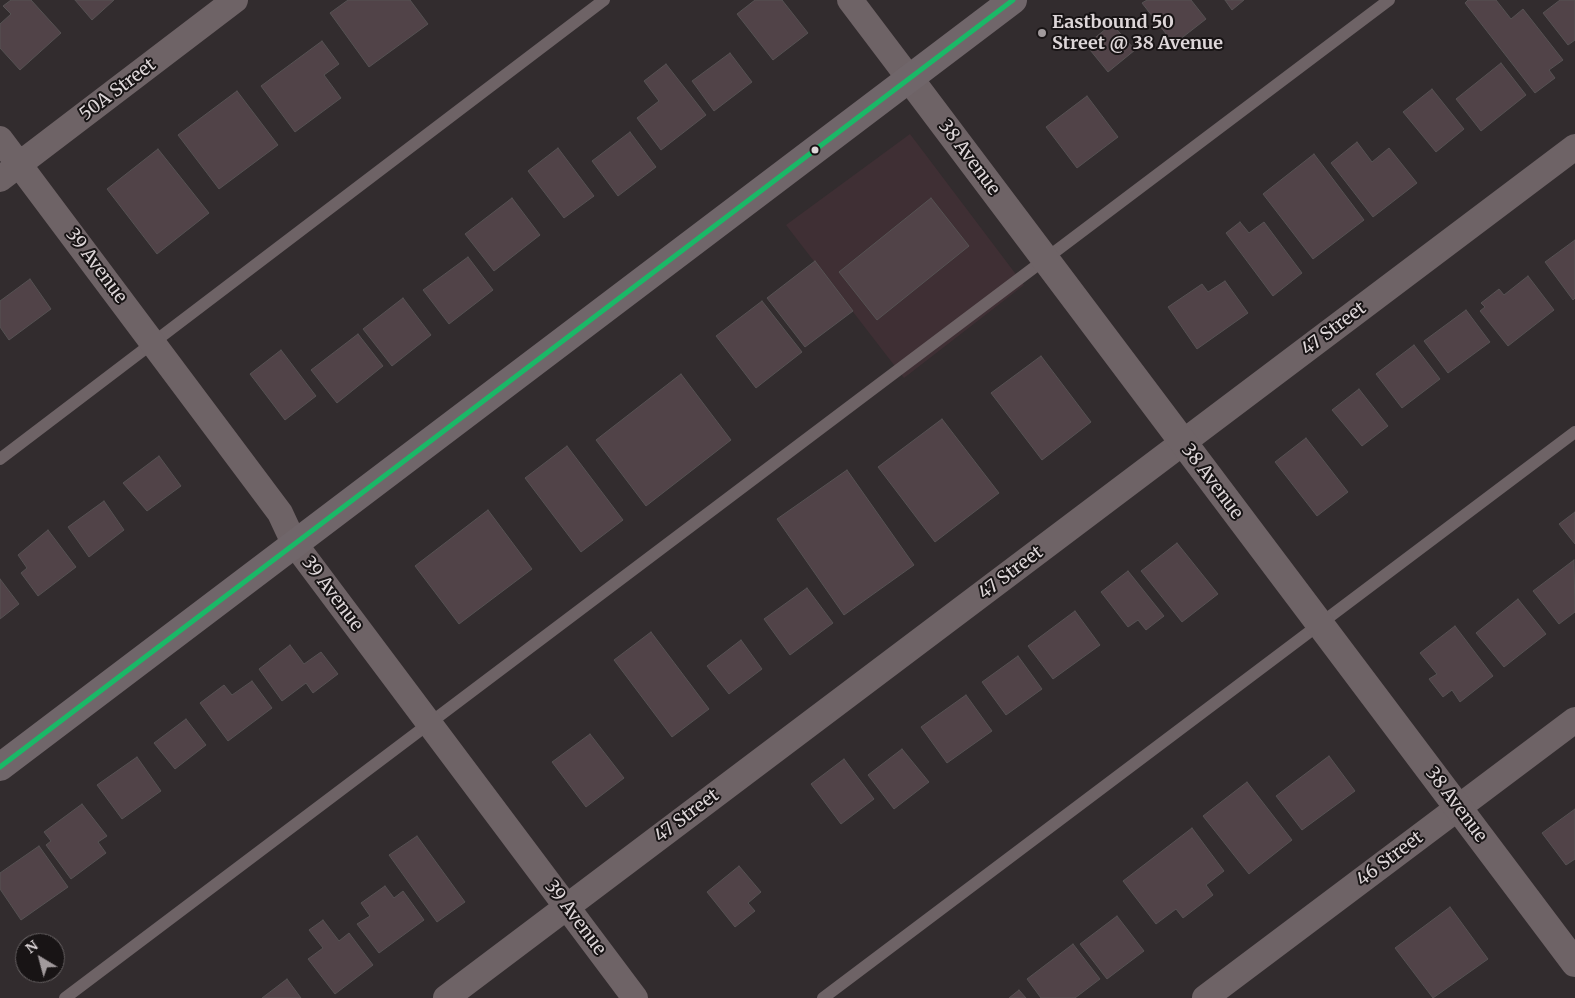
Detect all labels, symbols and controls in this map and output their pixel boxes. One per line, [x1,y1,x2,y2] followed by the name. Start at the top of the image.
[1052,12,1223,54] place label: Eastbound 50 Street @ 38 Avenue
[1036,27,1048,39] marker: Eastbound 50 Street @ 38 Avenue
[76,54,160,126] street label: 50A Street
[934,116,1004,200] street label: 38 Avenue
[810,145,820,155] unlabelled marker
[61,224,131,308] street label: 39 Avenue
[1297,298,1371,360] street label: 47 Street
[1177,440,1247,524] street label: 38 Avenue
[974,542,1048,604] street label: 47 Street
[297,552,367,636] street label: 39 Avenue
[1421,763,1491,847] street label: 38 Avenue
[650,785,724,847] street label: 47 Street
[1353,827,1427,891] street label: 46 Street
[540,876,610,960] street label: 39 Avenue
[15,933,65,983] north arrow
[22,936,41,957] text: N

